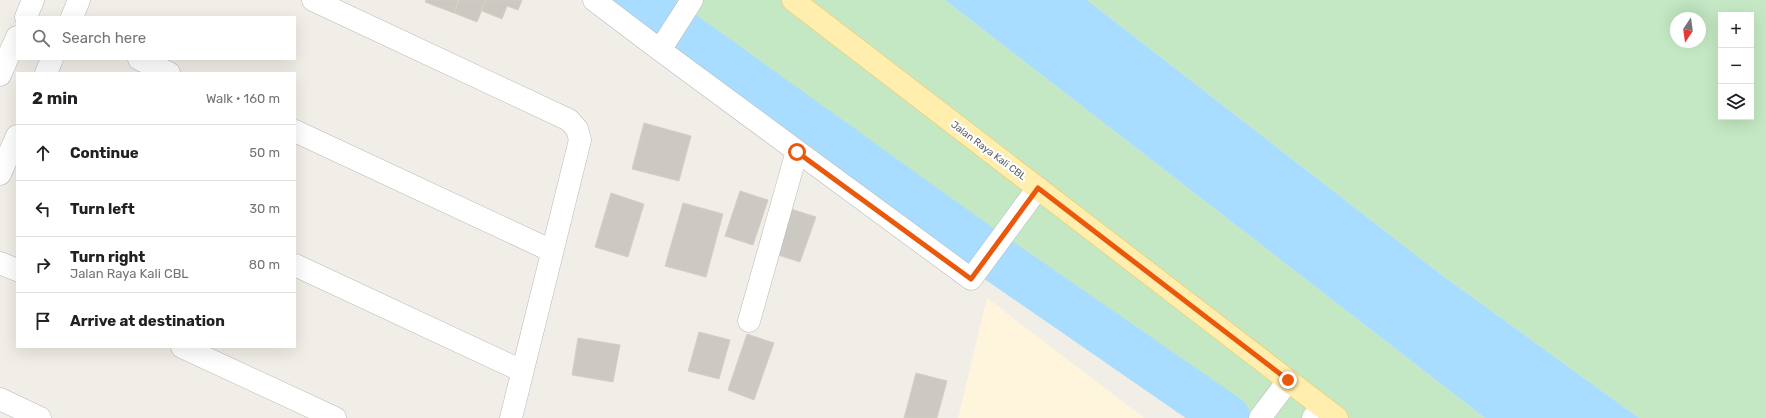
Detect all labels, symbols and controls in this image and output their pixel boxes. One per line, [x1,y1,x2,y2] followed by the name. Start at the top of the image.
[1670,12,1706,48] north arrow
[1718,12,1754,120] map controls
[1718,12,1754,48] button: +
[16,16,296,60] search box
[30,27,52,49] icon: search
[62,29,146,47] text: Search here
[1718,48,1754,84] button: −
[1718,84,1754,120] button: layers
[32,88,78,108] text: 2 min
[206,91,280,106] text: Walk · 160 m
[948,119,1029,183] street label: Jalan Raya Kali CBL
[32,142,54,164] icon: ahead
[788,143,806,161] route start
[70,144,139,162] text: Continue
[249,145,280,160] text: 50 m
[32,198,54,220] icon: left
[70,200,135,218] text: Turn left
[249,201,280,216] text: 30 m
[70,248,145,266] text: Turn right
[32,254,54,276] icon: right
[249,257,280,272] text: 80 m
[70,266,189,281] text: Jalan Raya Kali CBL
[32,310,54,332] icon: arrive
[70,312,225,330] text: Arrive at destination
[1279,371,1297,389] route end

